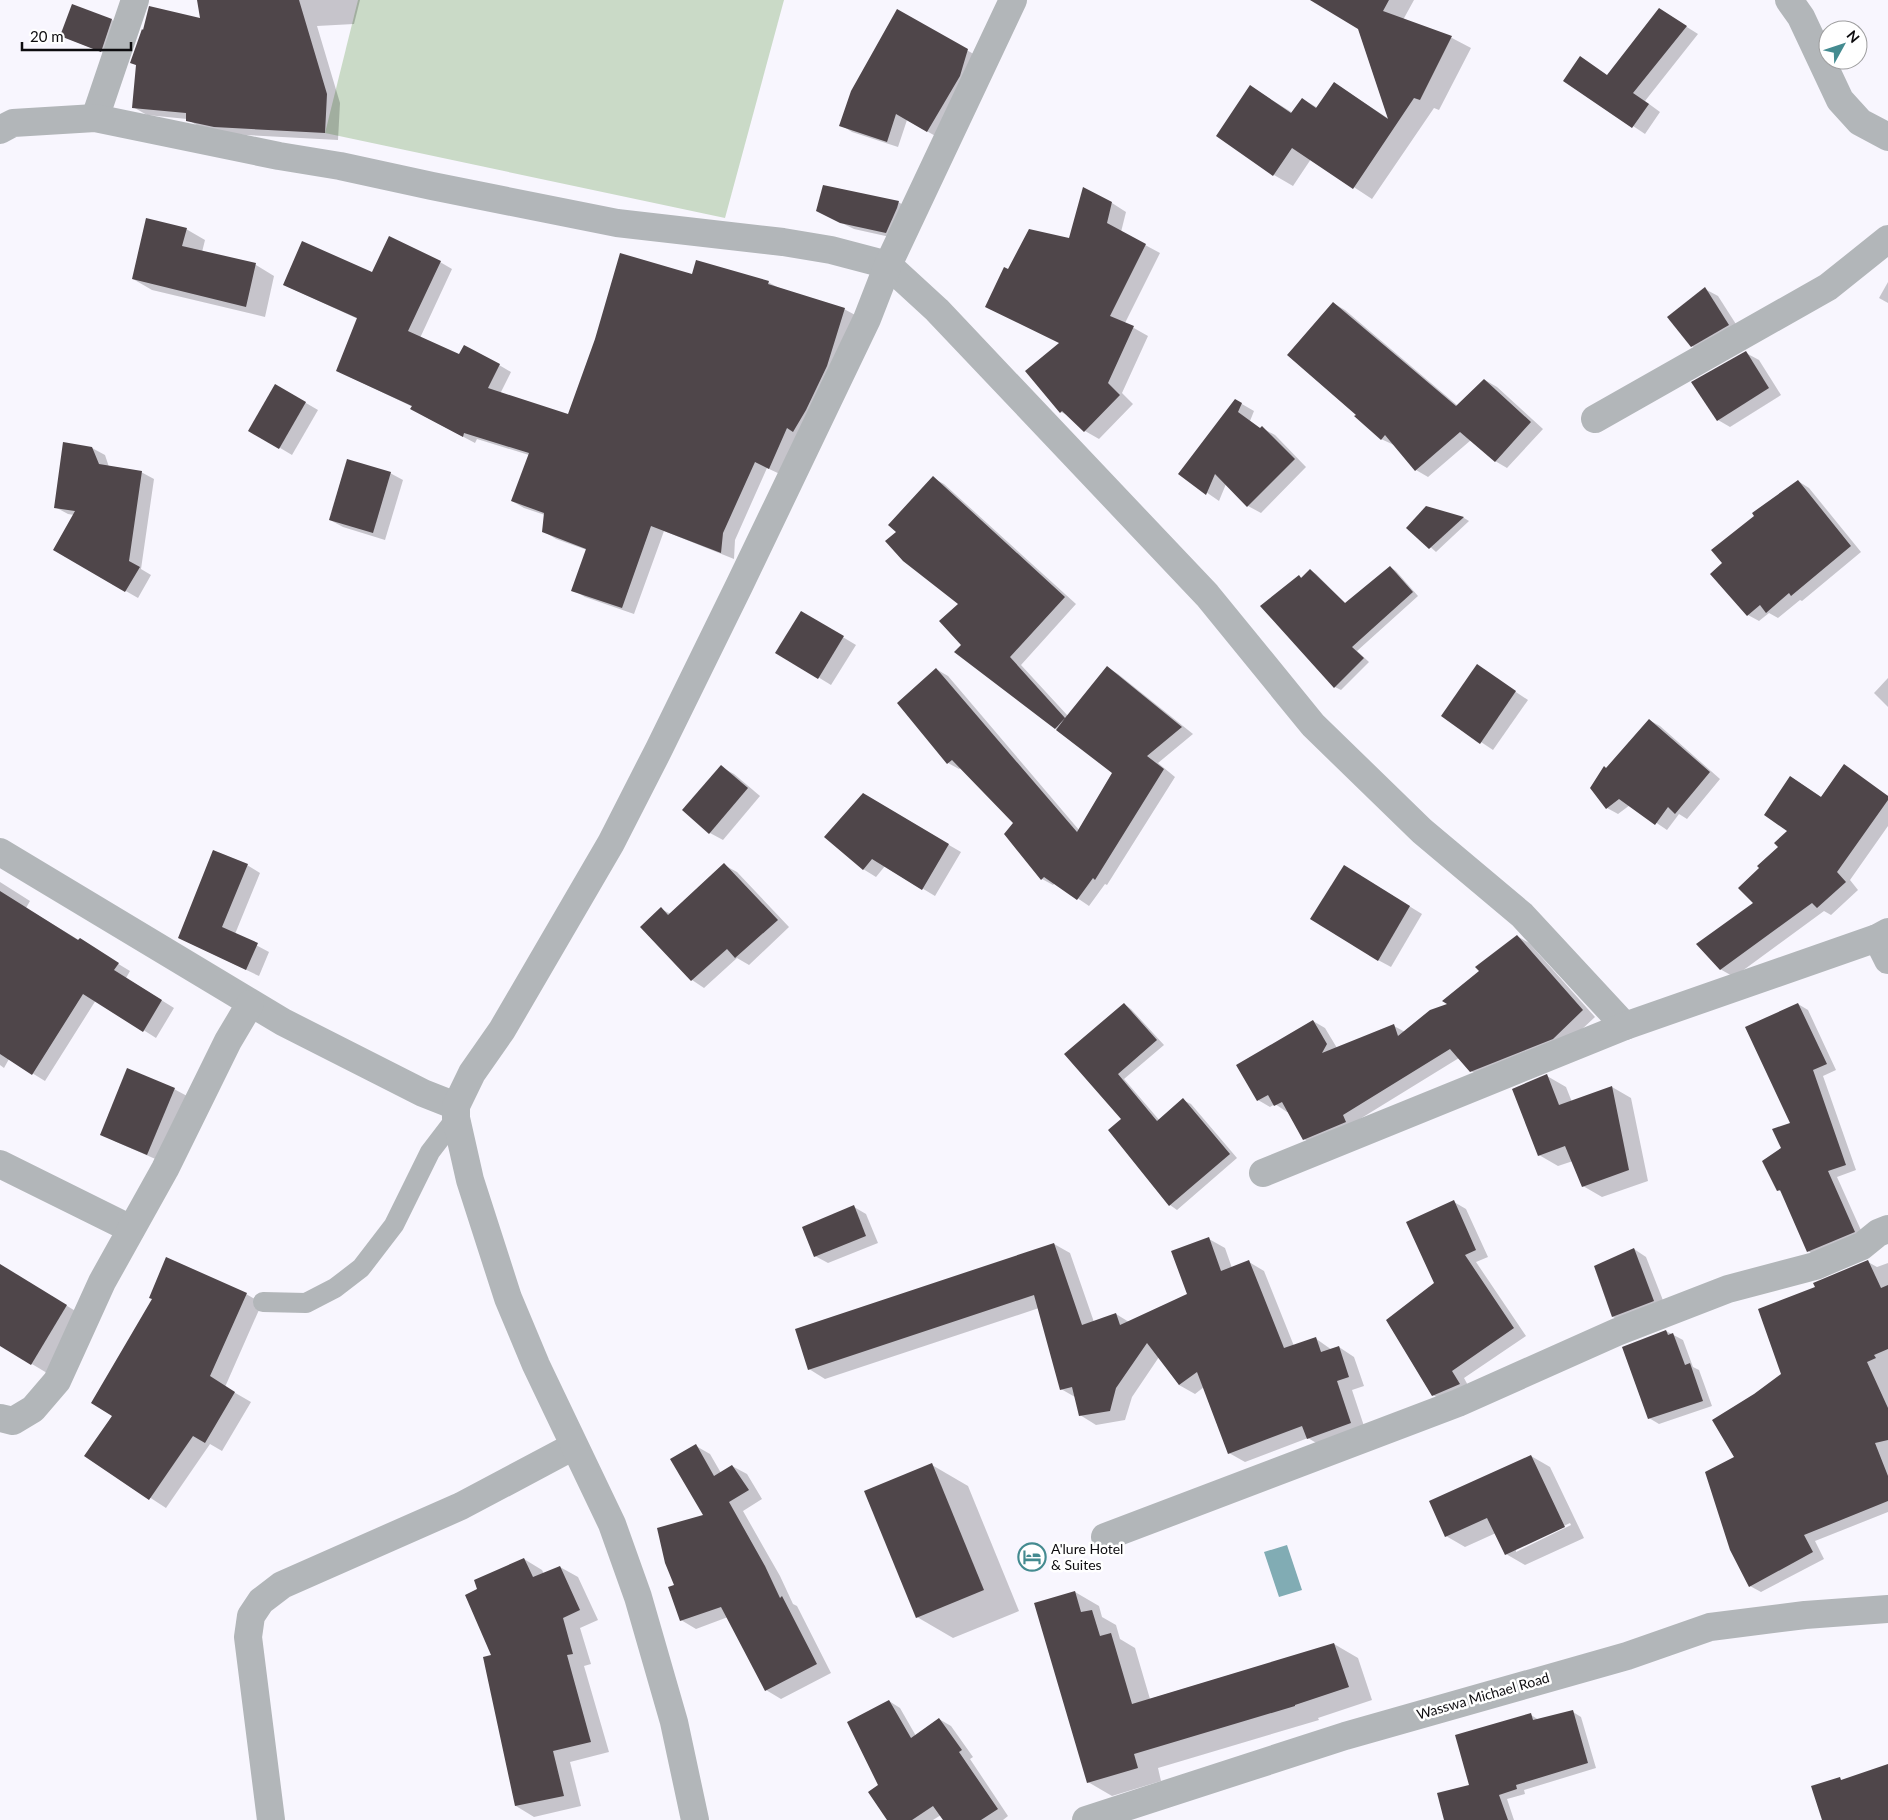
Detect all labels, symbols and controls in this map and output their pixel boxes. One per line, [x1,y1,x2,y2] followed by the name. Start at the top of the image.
[22,20,131,52] scale bar
[1818,20,1868,70] north arrow
[30,27,64,45] text: 20 m
[1843,27,1863,46] text: N
[1051,1540,1123,1573] place label: A'lure Hotel & Suites
[1017,1542,1047,1572] hotel icon: A'lure Hotel & Suites
[1415,1668,1551,1723] street label: Wasswa Michael Road

